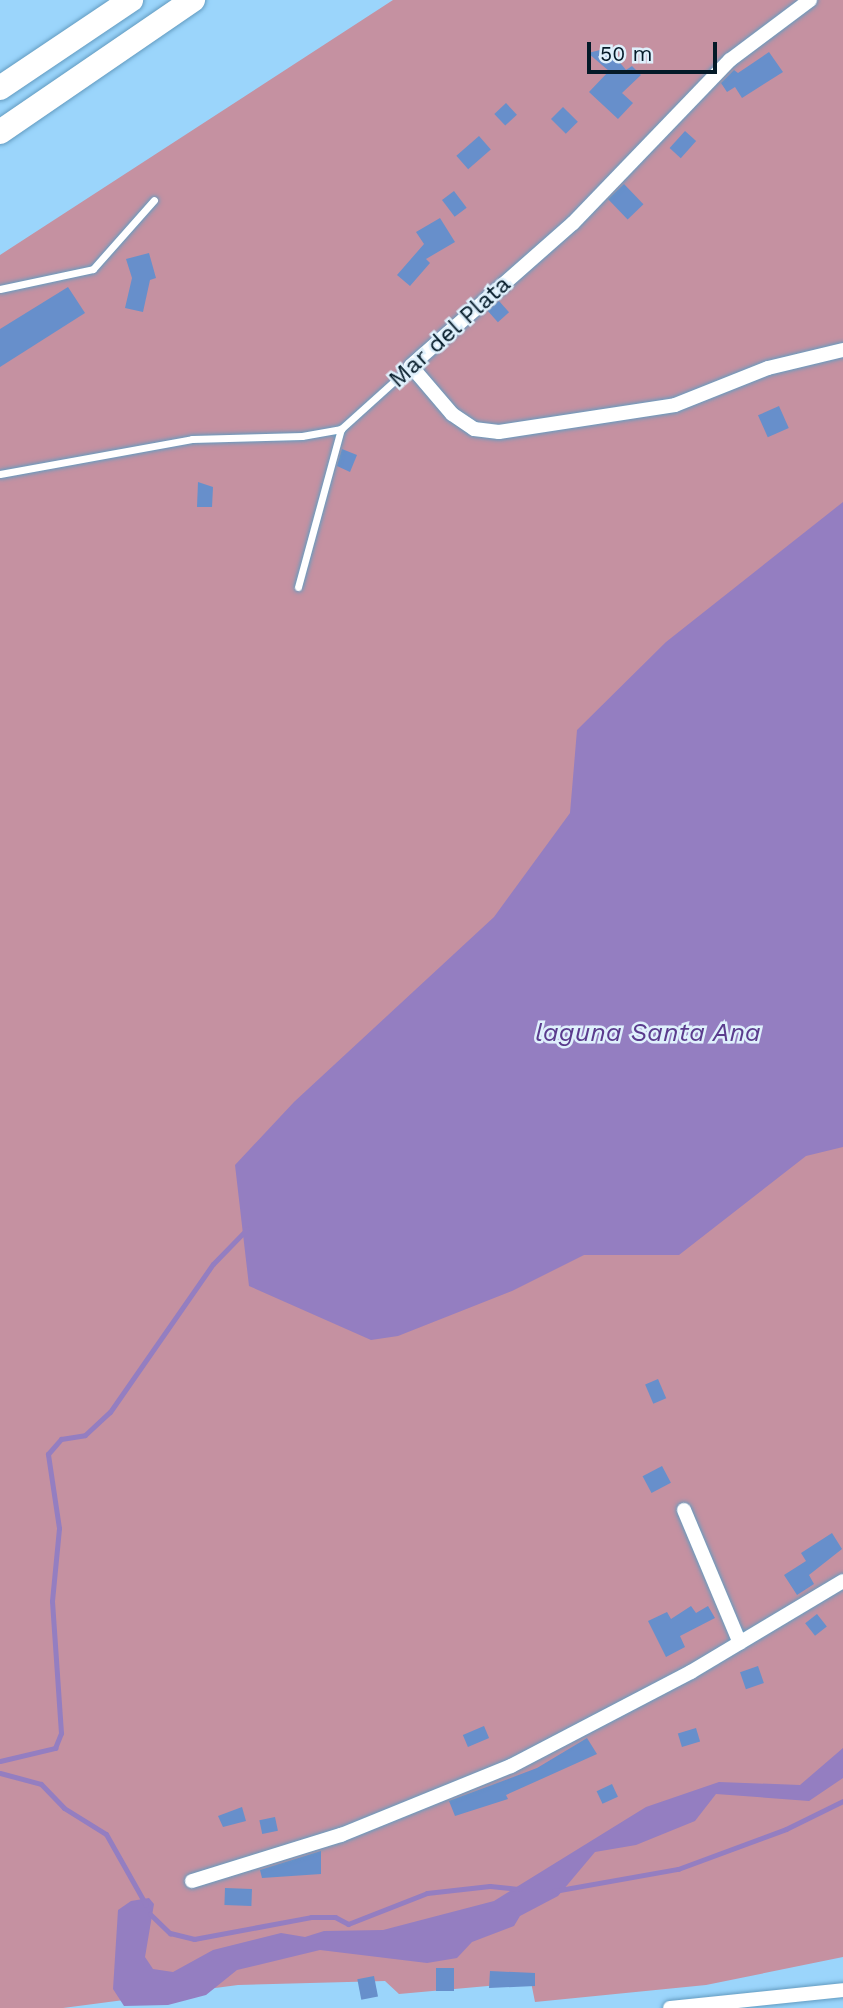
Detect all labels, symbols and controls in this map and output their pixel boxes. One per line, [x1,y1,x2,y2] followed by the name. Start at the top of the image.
[591,28,720,72] scale bar
[600,41,652,66] text: 50 m
[383,269,517,395] street label: Mar del Plata
[535,1017,761,1049] water label: laguna Santa Ana

